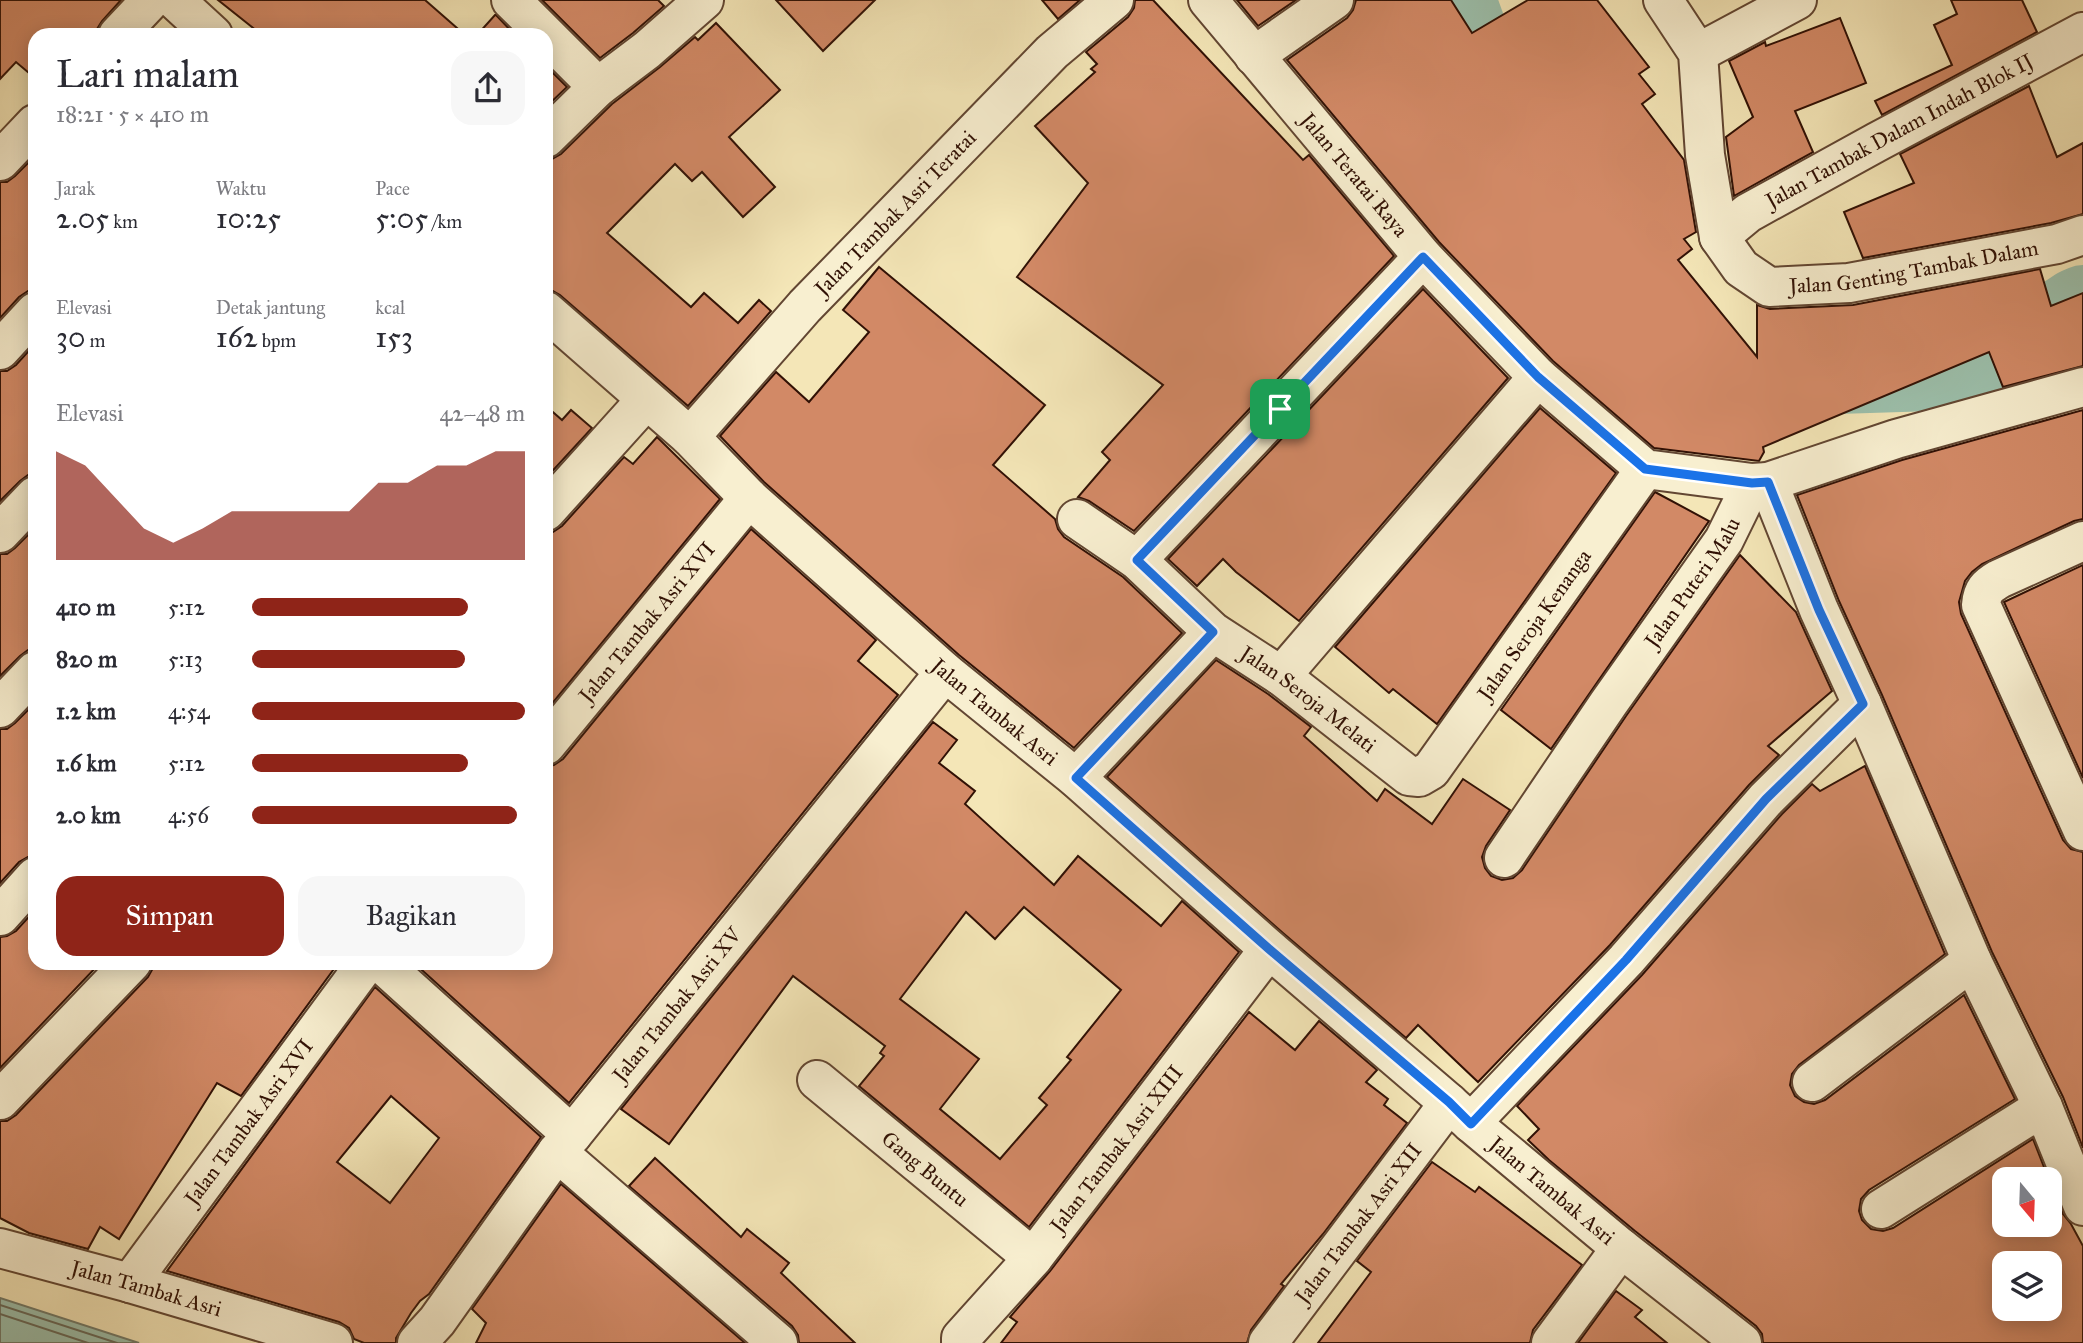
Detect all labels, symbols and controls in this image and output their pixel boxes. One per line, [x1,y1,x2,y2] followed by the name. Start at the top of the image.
[1759,48,2038,215] street label: Jalan Tambak Dalam Indah Blok IJ
[56,51,239,97] text: Lari malam
[451,51,525,125] button: share
[56,100,209,128] text: 18:21 · 5 × 410 m
[1294,106,1414,242] street label: Jalan Teratai Raya
[808,125,982,303] street label: Jalan Tambak Asri Teratai
[56,177,95,200] text: Jarak
[216,177,266,200] text: Waktu
[375,177,410,200] text: Pace
[56,200,109,236] text: 2.05
[216,200,281,236] text: 10:25
[375,200,428,236] text: 5:05
[109,210,138,233] text: km
[428,210,462,233] text: /km
[1786,235,2041,299] street label: Jalan Genting Tambak Dalam
[56,296,112,319] text: Elevasi
[216,296,325,319] text: Detak jantung
[375,296,405,319] text: kcal
[56,319,85,355] text: 30
[216,319,258,355] text: 162
[375,319,413,355] text: 153
[85,329,106,352] text: m
[258,329,296,352] text: bpm
[1250,379,1310,439] pin
[1261,390,1299,428] icon: arrive
[56,399,124,427] text: Elevasi
[439,399,525,427] text: 42–48 m
[1638,513,1746,654] street label: Jalan Puteri Malu
[572,537,721,709] street label: Jalan Tambak Asri XVI
[1471,544,1597,707] street label: Jalan Seroja Kenanga
[56,593,115,621] text: 410 m
[168,593,205,621] text: 5:12
[1234,639,1382,759] street label: Jalan Seroja Melati
[56,645,117,673] text: 820 m
[168,645,203,673] text: 5:13
[924,652,1063,771] street label: Jalan Tambak Asri
[56,697,116,725] text: 1.2 km
[168,697,210,725] text: 4:54
[56,749,117,777] text: 1.6 km
[168,749,205,777] text: 5:12
[56,801,121,829] text: 2.0 km
[168,801,209,829] text: 4:56
[56,876,284,956] button: Simpan
[298,876,525,956] button: Bagikan
[606,921,748,1089] street label: Jalan Tambak Asri XV
[178,1034,319,1212] street label: Jalan Tambak Asri XVI
[1043,1060,1189,1239] street label: Jalan Tambak Asri XIII
[876,1126,974,1212] street label: Gang Buntu
[1483,1130,1621,1251] street label: Jalan Tambak Asri
[1288,1138,1427,1310] street label: Jalan Tambak Asri XII
[1992,1167,2062,1237] north arrow
[1992,1167,2062,1321] map controls
[1992,1251,2062,1321] button: layers
[66,1254,225,1323] street label: Jalan Tambak Asri

